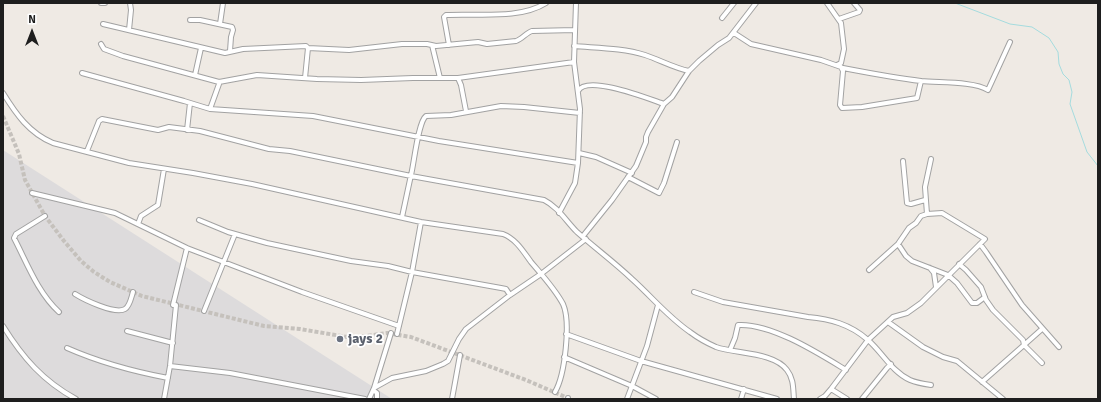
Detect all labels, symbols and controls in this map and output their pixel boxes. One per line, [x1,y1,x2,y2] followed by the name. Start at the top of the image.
[12,12,52,52] north arrow
[28,13,36,26] text: N
[348,331,383,347] place label: jays 2
[335,334,345,344] marker: jays 2

